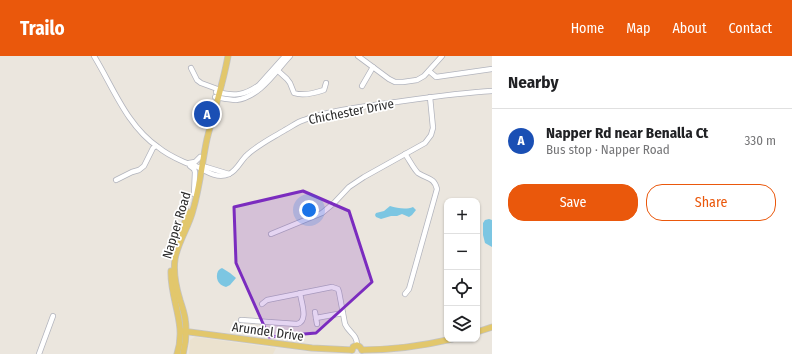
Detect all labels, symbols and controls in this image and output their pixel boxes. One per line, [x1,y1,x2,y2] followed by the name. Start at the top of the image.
[20,17,65,40] text: Trailo
[571,20,604,37] text: Home
[626,20,650,37] text: Map
[672,20,707,37] text: About
[729,20,772,37] text: Contact
[508,72,559,93] text: Nearby
[307,96,395,127] street label: Chichester Drive
[194,99,220,129] pin: A
[546,124,708,142] text: Napper Rd near Benalla Ct
[517,133,525,148] text: A
[744,133,776,148] text: 330 m
[546,142,670,157] text: Bus stop · Napper Road
[508,184,638,221] button: Save
[646,184,776,221] button: Share
[159,190,194,260] street label: Napper Road
[444,198,480,342] map controls
[444,198,480,234] button: +
[299,200,319,220] your location
[444,234,480,270] button: −
[444,270,480,306] button: locate
[444,306,480,342] button: layers
[231,319,305,344] street label: Arundel Drive

